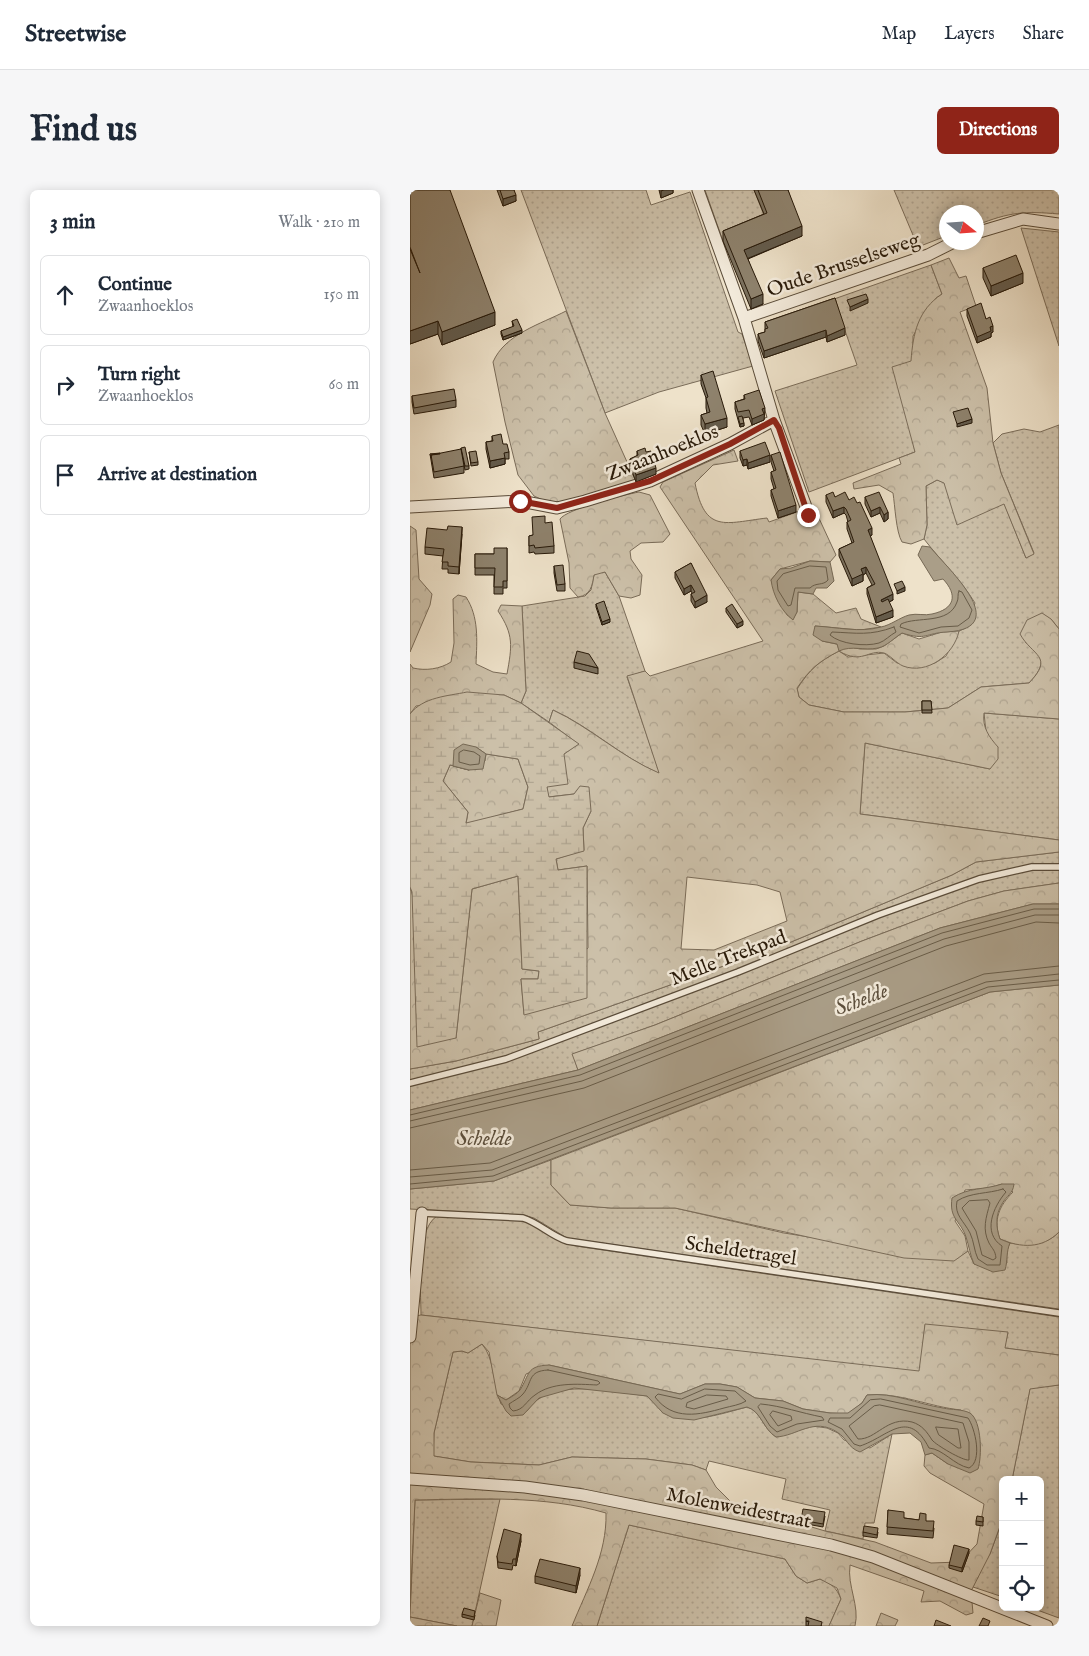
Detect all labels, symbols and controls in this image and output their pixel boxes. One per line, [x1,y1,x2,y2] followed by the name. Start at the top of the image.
[25,19,126,50] text: Streetwise
[882,23,916,46] text: Map
[944,23,995,46] text: Layers
[1023,23,1064,46] text: Share
[937,107,1059,154] button: Directions
[30,108,137,153] text: Find us
[939,205,984,250] north arrow
[50,209,95,236] text: 3 min
[278,213,360,233] text: Walk · 210 m
[764,227,924,303] street label: Oude Brusselseweg
[98,273,172,297] text: Continue
[51,281,79,309] icon: ahead
[324,285,359,305] text: 150 m
[98,297,193,317] text: Zwaanhoeklos
[98,363,180,387] text: Turn right
[51,371,79,399] icon: right
[329,375,359,395] text: 60 m
[98,387,193,407] text: Zwaanhoeklos
[603,419,722,487] street label: Zwaanhoeklos
[51,461,79,489] icon: arrive
[98,463,257,487] text: Arrive at destination
[509,490,532,513] route start
[797,504,820,527] route end
[667,925,791,992] street label: Melle Trekpad
[831,978,892,1023] water label: Schelde
[457,1126,511,1153] water label: Schelde
[683,1231,799,1272] street label: Scheldetragel
[999,1476,1044,1611] map controls
[999,1476,1044,1521] button: +
[664,1482,813,1535] street label: Molenweidestraat
[999,1521,1044,1566] button: −
[999,1566,1044,1611] button: locate

